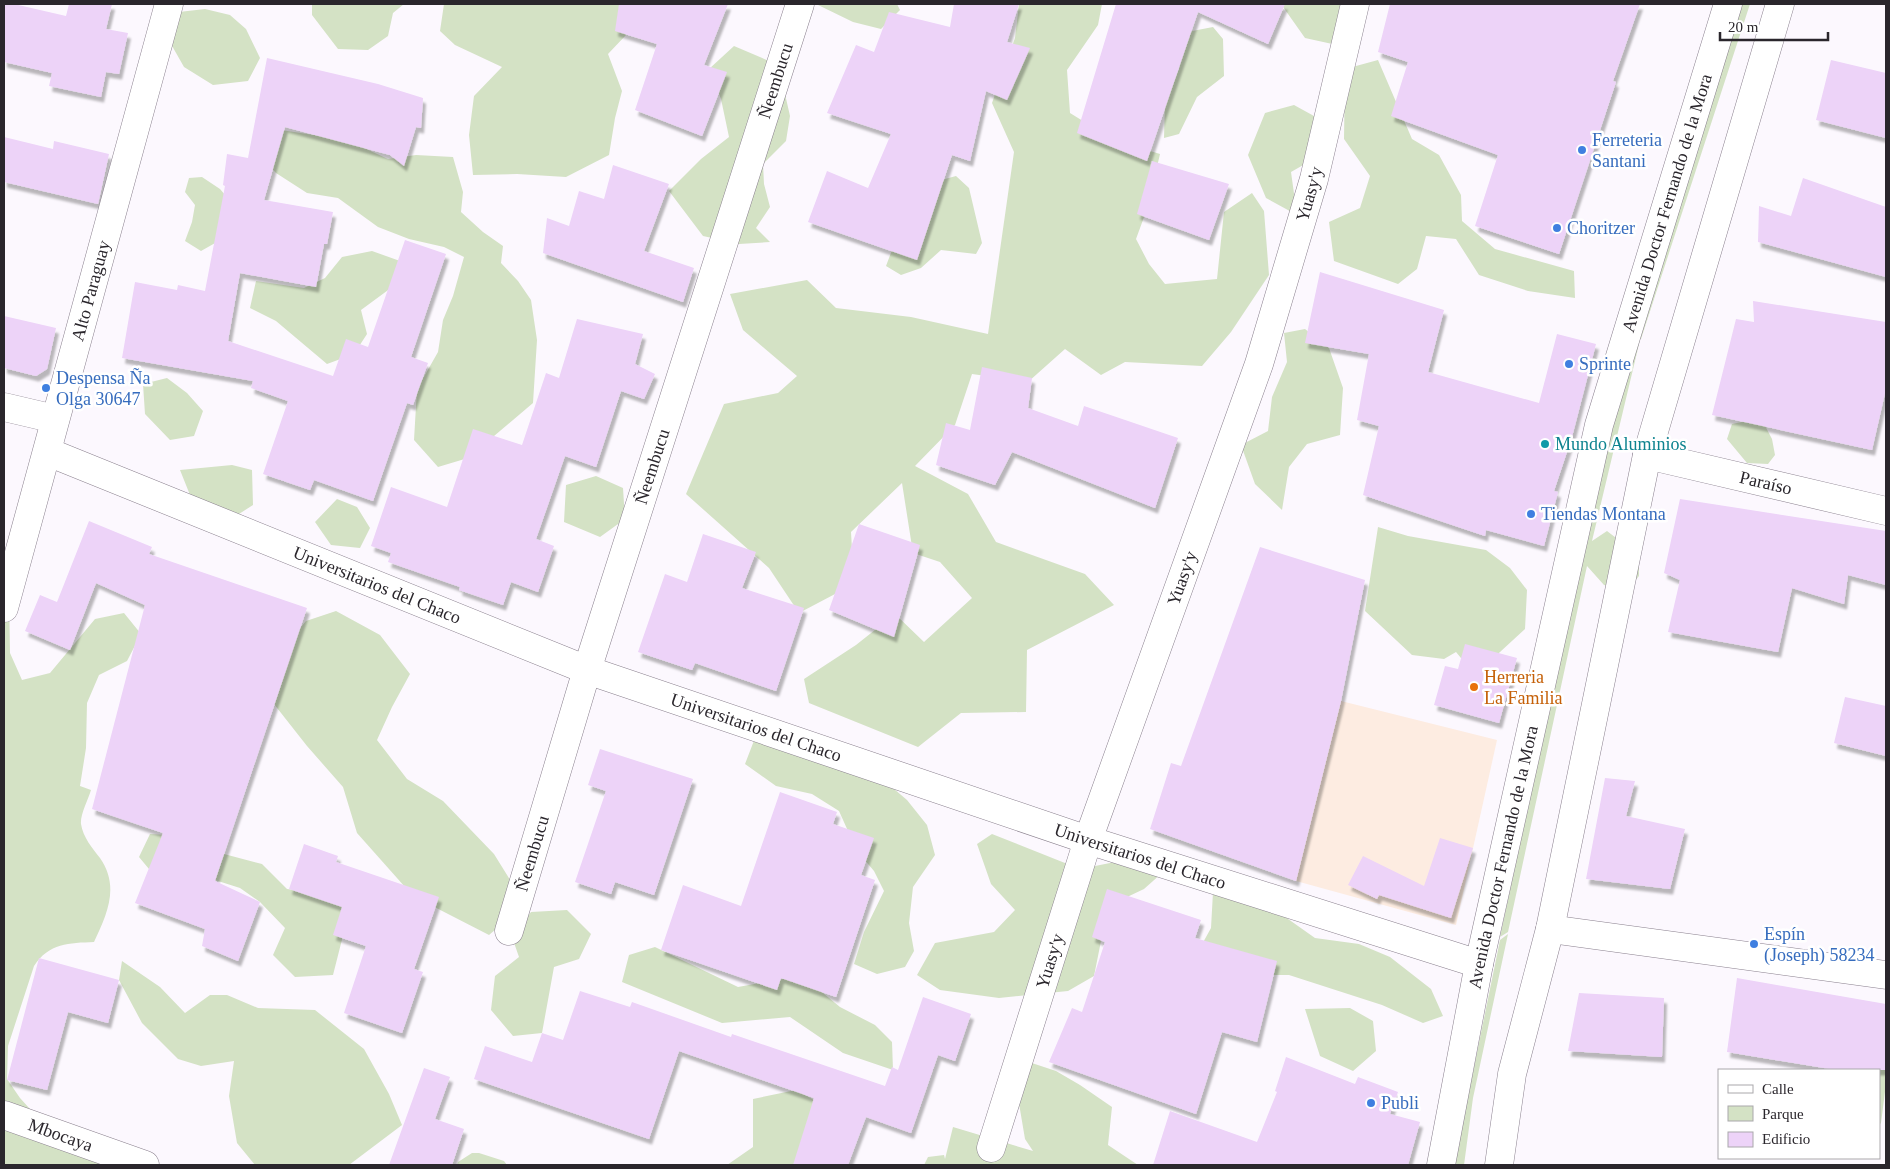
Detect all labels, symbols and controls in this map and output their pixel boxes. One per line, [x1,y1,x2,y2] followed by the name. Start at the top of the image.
[1720,10,1828,42] scale bar
[1728,19,1759,35] text: 20 m
[753,41,797,121] street label: Ñeembucu
[1618,71,1716,335] street label: Avenida Doctor Fernando de la Mora
[1592,130,1662,171] place label: Ferreteria Santani
[1576,144,1588,156] marker: Ferreteria Santani
[1292,165,1327,224] street label: Yuasy'y
[1567,218,1635,238] place label: Choritzer
[1551,222,1563,234] marker: Choritzer
[67,238,114,343] street label: Alto Paraguay
[1579,354,1631,374] place label: Sprinte
[1563,358,1575,370] marker: Sprinte
[56,367,150,409] place label: Despensa Ña Olga 30647
[40,382,52,394] marker: Despensa Ña Olga 30647
[630,426,673,507] street label: Ñeembucu
[1555,434,1687,454] place label: Mundo Aluminios
[1539,438,1551,450] marker: Mundo Aluminios
[1738,467,1794,499] street label: Paraíso
[1541,504,1666,524] place label: Tiendas Montana
[1525,508,1537,520] marker: Tiendas Montana
[290,542,464,628] street label: Universitarios del Chaco
[1163,548,1201,608] street label: Yuasy'y
[1484,667,1562,708] place label: Herreria La Familia
[1468,681,1480,693] marker: Herreria La Familia
[668,689,844,766] street label: Universitarios del Chaco
[1464,724,1542,991] street label: Avenida Doctor Fernando de la Mora
[510,813,553,894] street label: Ñeembucu
[1052,819,1228,893] street label: Universitarios del Chaco
[1764,924,1875,966] place label: Espín (Joseph) 58234
[1032,931,1068,991] street label: Yuasy'y
[1748,938,1760,950] marker: Espín (Joseph) 58234
[1718,1069,1880,1159] legend
[1762,1081,1794,1097] text: Calle
[1381,1093,1419,1113] place label: Publi
[1365,1097,1377,1109] marker: Publi
[1762,1106,1804,1122] text: Parque
[26,1114,95,1156] street label: Mbocaya
[1762,1131,1810,1147] text: Edificio

